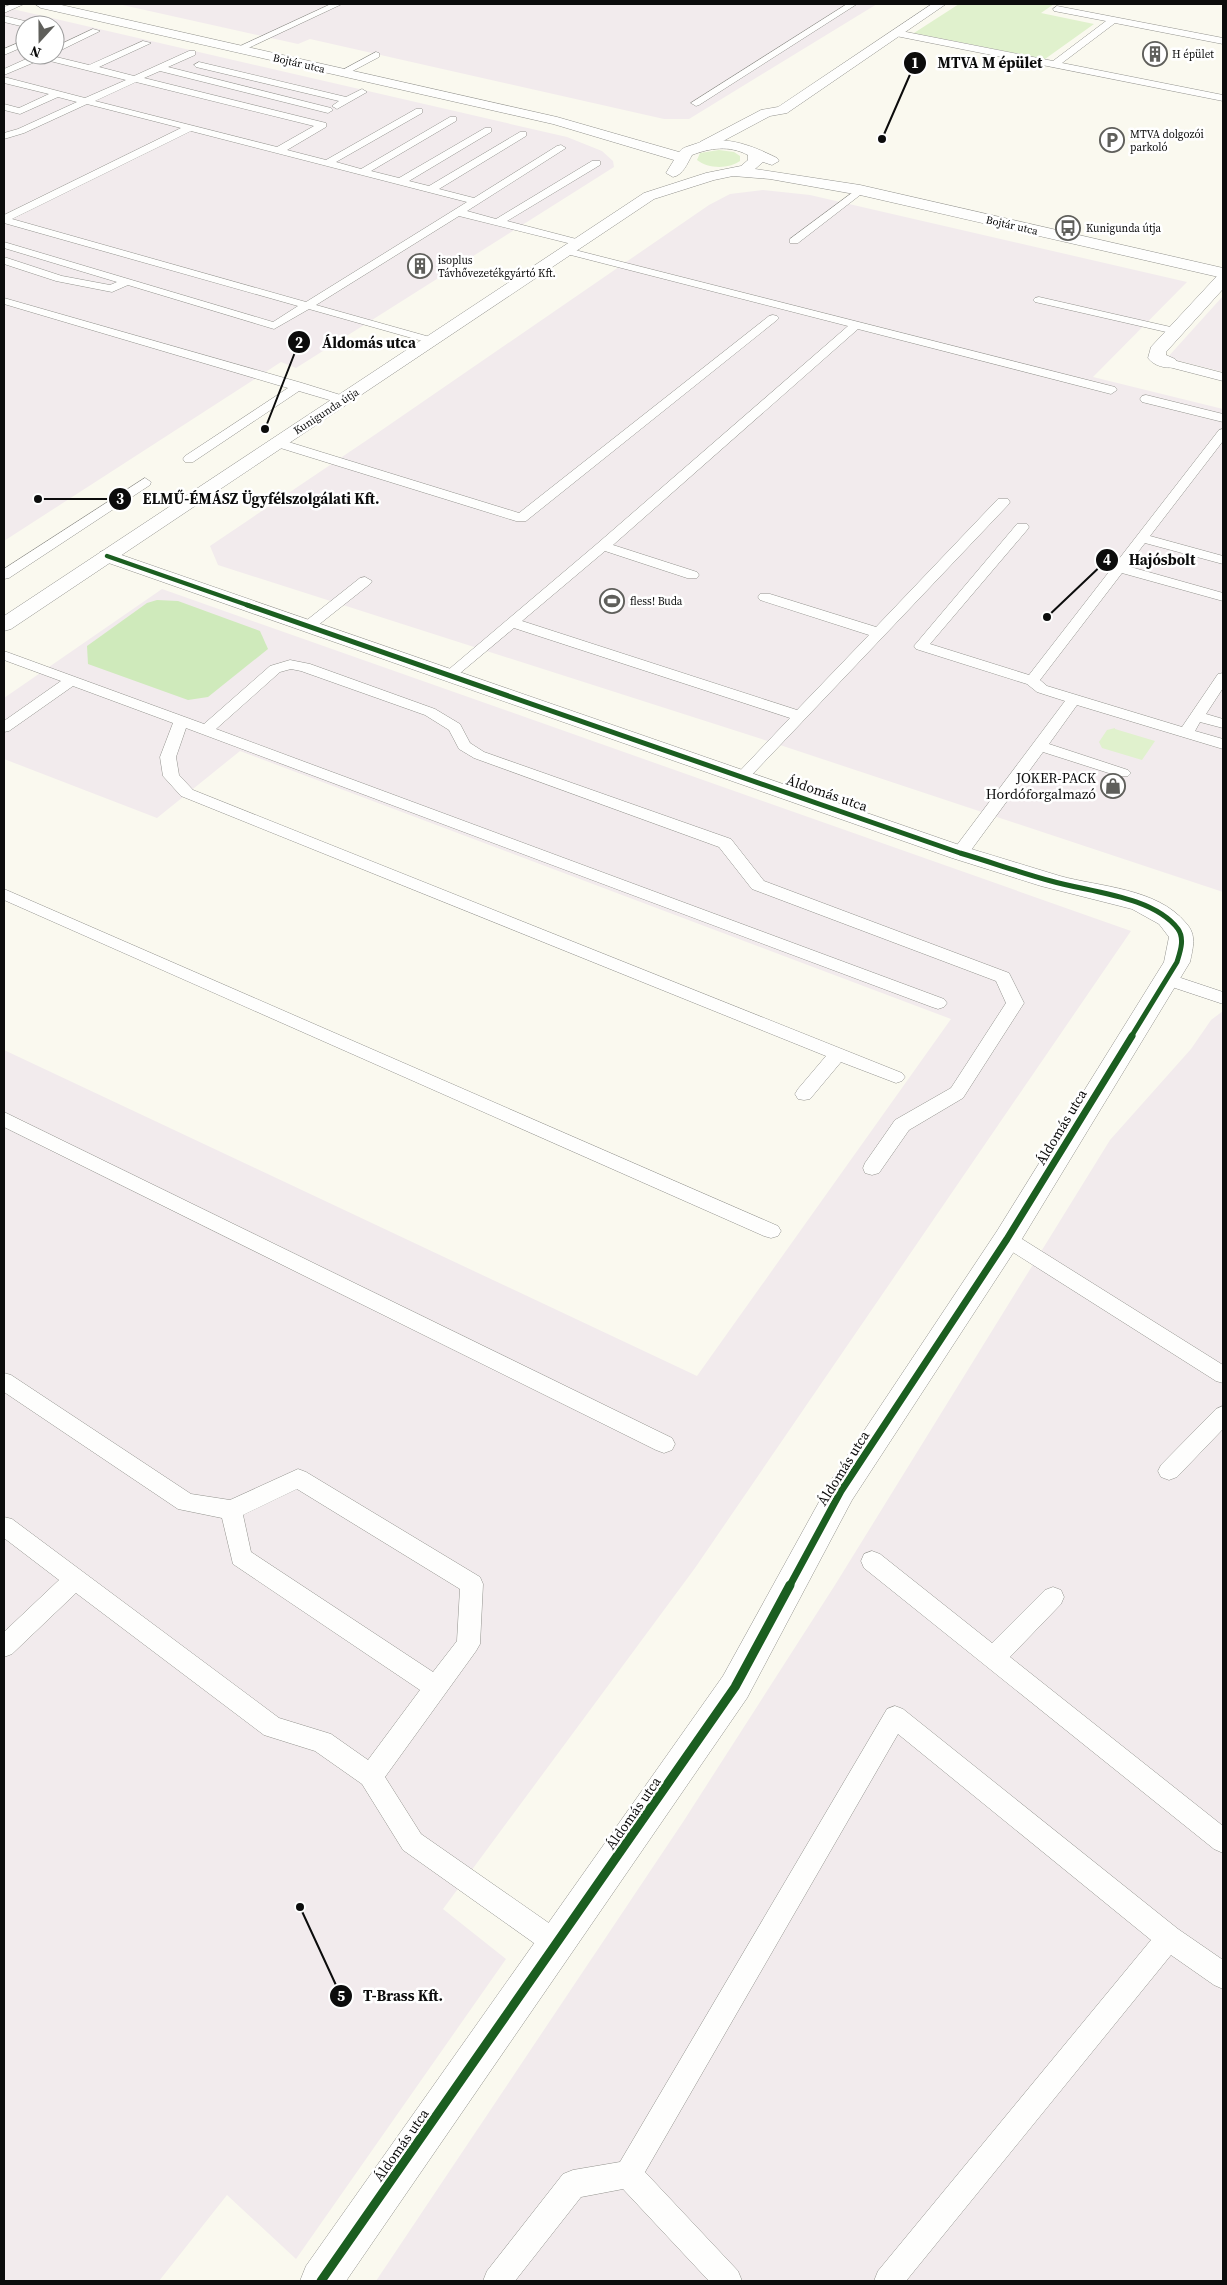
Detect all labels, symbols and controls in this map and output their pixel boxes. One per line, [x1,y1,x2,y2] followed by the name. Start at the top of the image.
[15,15,65,65] north arrow
[27,41,44,63] text: N
[1142,41,1168,67] building icon: H épület
[1172,47,1214,62] place label: H épület
[902,48,1052,78] callout: MTVA M épület
[271,50,327,77] street label: Bojtár utca
[911,52,919,73] text: 1
[938,52,1043,73] text: MTVA M épület
[1099,127,1125,153] parking icon: MTVA dolgozói parkoló
[1130,127,1204,155] place label: MTVA dolgozói parkoló
[984,212,1040,239] street label: Bojtár utca
[1055,215,1081,241] bus stop icon: Kunigunda útja
[1086,221,1162,236] place label: Kunigunda útja
[407,253,433,279] building icon: isoplus Távhővezetékgyártó Kft.
[438,253,556,281] place label: isoplus Távhővezetékgyártó Kft.
[287,327,426,357] callout: Áldomás utca
[295,332,303,353] text: 2
[322,332,417,353] text: Áldomás utca
[291,384,362,438] street label: Kunigunda útja
[107,484,389,514] callout: ELMŰ-ÉMÁSZ Ügyfélszolgálati Kft.
[116,488,124,509] text: 3
[143,488,379,509] text: ELMŰ-ÉMÁSZ Ügyfélszolgálati Kft.
[1094,545,1206,575] callout: Hajósbolt
[1103,549,1111,570] text: 4
[1129,549,1196,570] text: Hajósbolt
[599,588,625,614] sports icon: fless! Buda
[630,594,683,609] place label: fless! Buda
[986,768,1097,804] place label: JOKER-PACK Hordóforgalmazó
[784,770,871,817] street label: Áldomás utca
[1100,773,1126,799] shop icon: JOKER-PACK Hordóforgalmazó
[1031,1085,1092,1169] street label: Áldomás utca
[812,1426,874,1509] street label: Áldomás utca
[600,1772,666,1853] street label: Áldomás utca
[328,1981,453,2011] callout: T-Brass Kft.
[337,1985,345,2006] text: 5
[363,1985,443,2006] text: T-Brass Kft.
[368,2104,434,2185] street label: Áldomás utca

